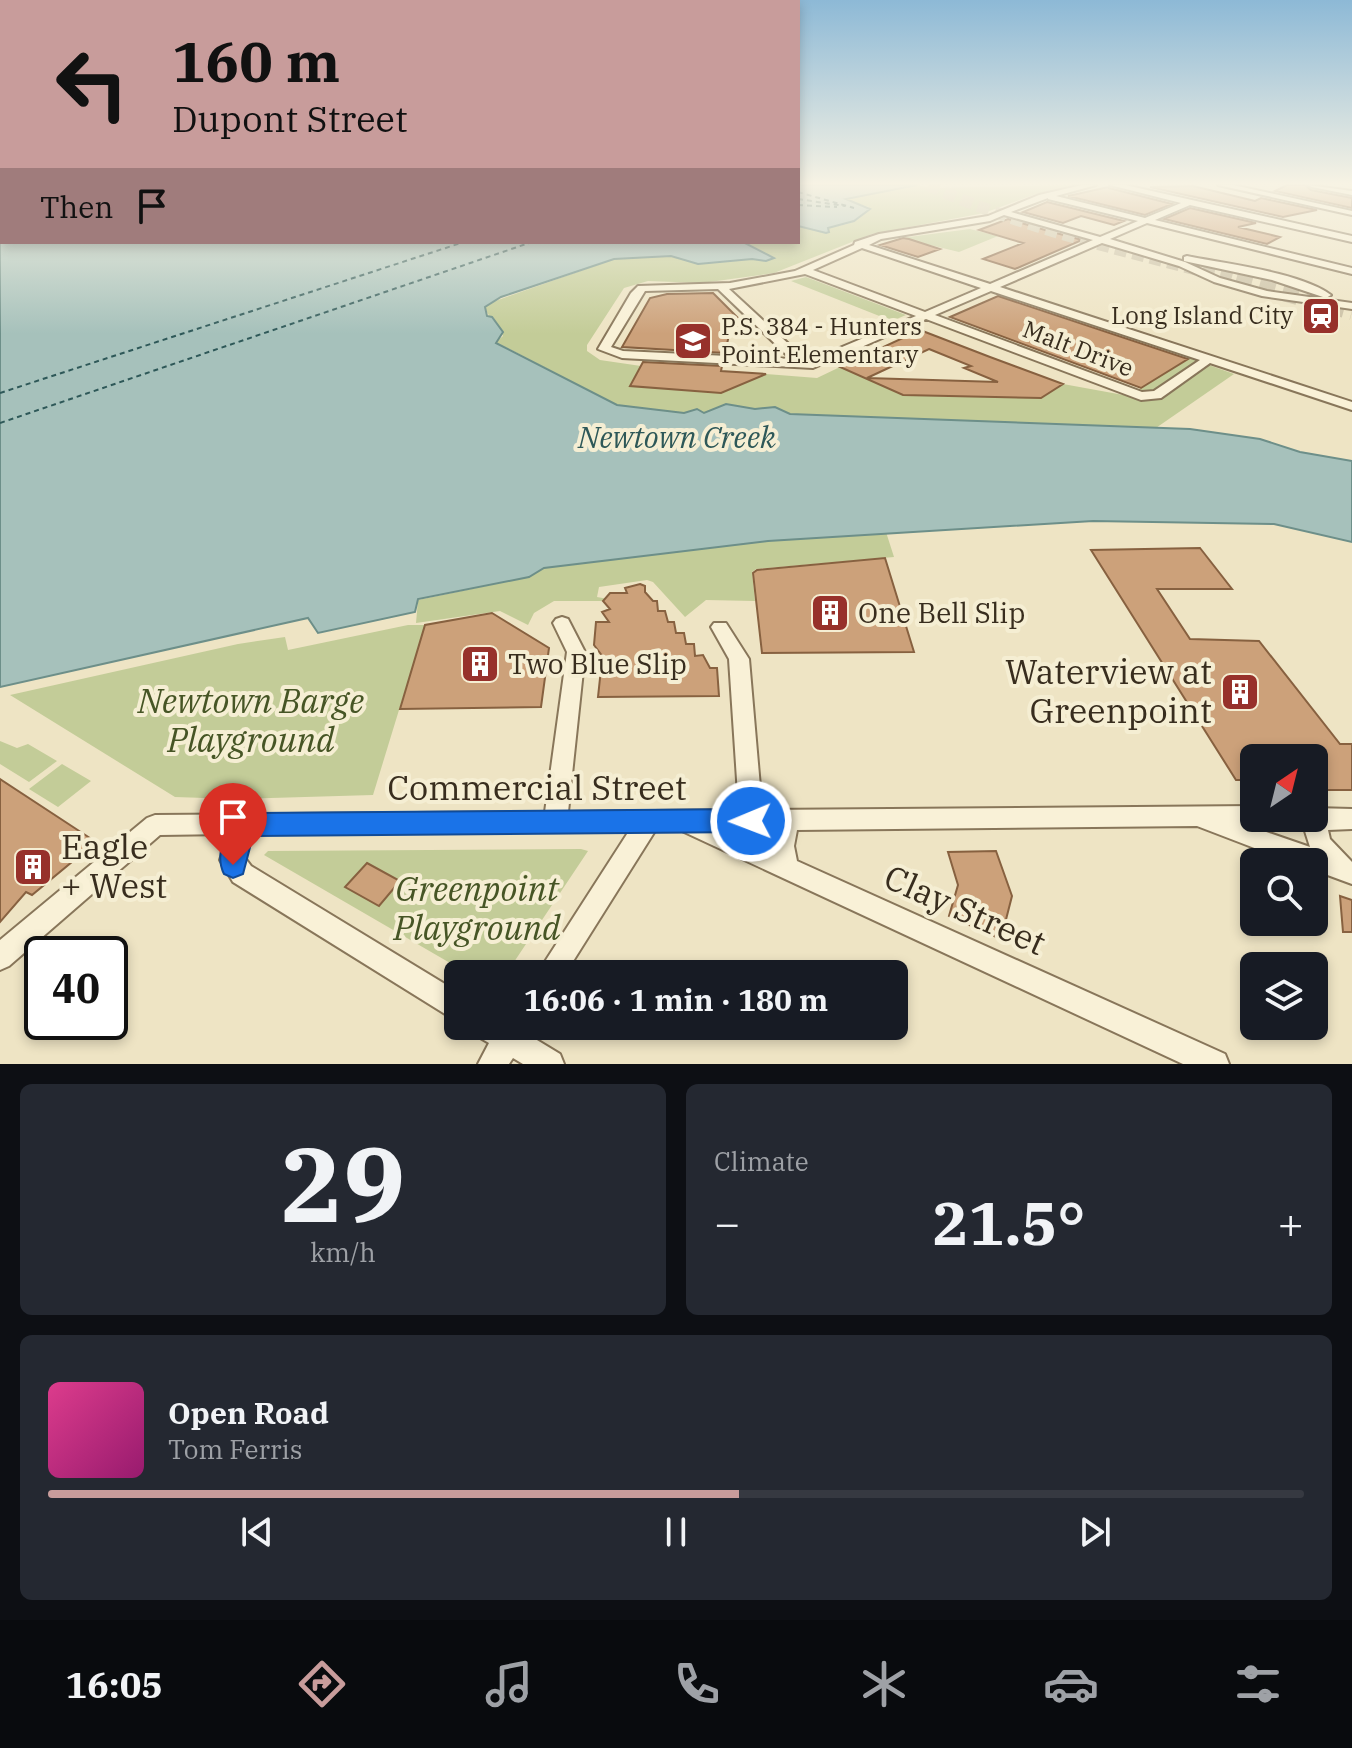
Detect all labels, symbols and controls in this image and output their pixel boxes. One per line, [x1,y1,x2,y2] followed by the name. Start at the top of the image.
[172,25,340,97] text: 160 m
[40,32,144,136] icon: left
[172,95,408,142] text: Dupont Street
[130,184,174,228] icon: arrive
[40,187,114,226] text: Then
[1300,295,1342,337] station icon: Long Island City
[1111,299,1293,331] place label: Long Island City
[721,310,922,370] place label: P.S. 384 - Hunters Point Elementary
[1019,312,1138,384] street label: Malt Drive
[672,320,714,362] school or university icon: P.S. 384 - Hunters Point Elementary
[577,417,776,456] water label: Newtown Creek
[809,592,851,634] building icon: One Bell Slip
[858,594,1025,631] place label: One Bell Slip
[459,643,501,685] building icon: Two Blue Slip
[508,645,687,682] place label: Two Blue Slip
[1005,649,1212,732] place label: Waterview at Greenpoint
[1219,671,1261,713] building icon: Waterview at Greenpoint
[137,678,364,761] park label: Newtown Barge Playground
[1240,744,1328,832] north arrow
[1240,744,1328,1040] map controls
[387,765,687,809] street label: Commercial Street
[709,779,793,863] position arrow
[199,783,267,865] pin
[211,795,255,839] icon: arrive
[61,824,167,907] place label: Eagle + West
[12,846,54,888] building icon: Eagle + West
[1240,848,1328,936] button: search
[878,854,1053,964] street label: Clay Street
[392,866,561,949] park label: Greenpoint Playground
[24,936,128,1040] speed limit sign: 40
[1240,952,1328,1040] button: layers
[524,980,828,1019] text: 16:06 · 1 min · 180 m
[281,1115,405,1251] text: 29
[714,1144,809,1178] text: Climate
[932,1183,1086,1262] text: 21.5°
[714,1194,740,1251] text: −
[1278,1194,1304,1251] text: +
[310,1235,376,1269] text: km/h
[168,1393,329,1432] text: Open Road
[168,1432,302,1466] text: Tom Ferris
[235,1510,279,1554] icon: previous
[654,1510,698,1554] icon: pause
[1073,1510,1117,1554] icon: next
[294,1656,350,1712] icon: directions
[481,1656,537,1712] icon: music
[669,1656,725,1712] icon: phone
[856,1656,912,1712] icon: climate
[1043,1656,1099,1712] icon: car
[1230,1656,1286,1712] icon: filters
[66,1661,163,1708] text: 16:05

